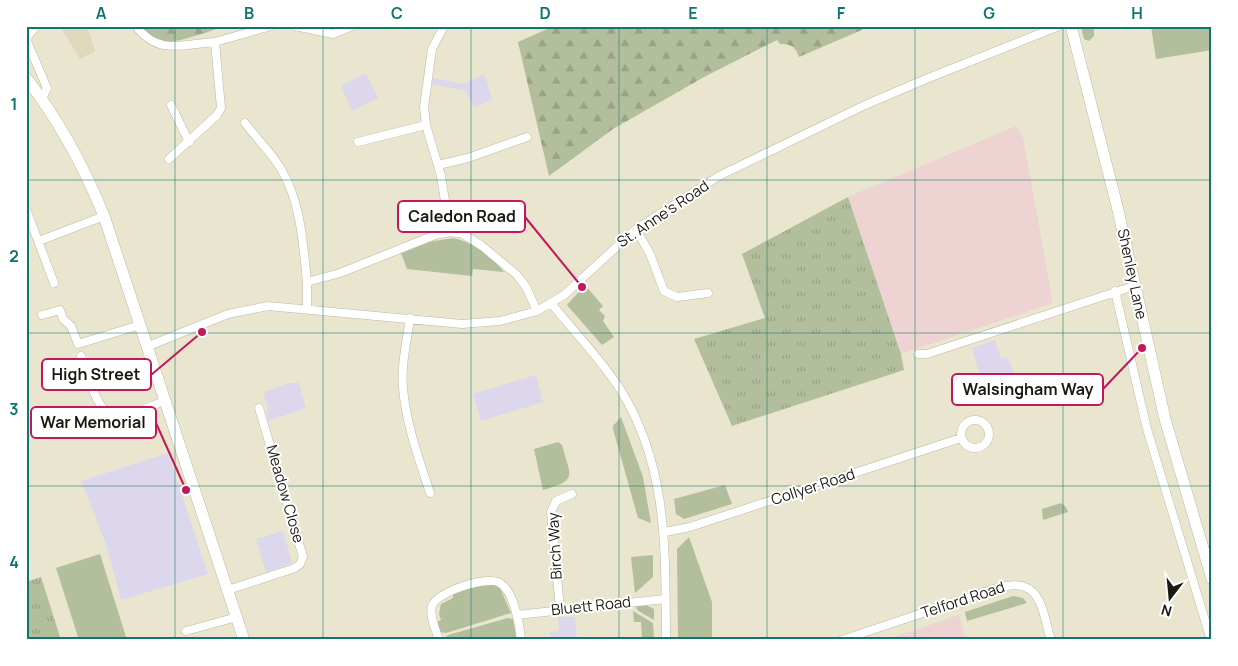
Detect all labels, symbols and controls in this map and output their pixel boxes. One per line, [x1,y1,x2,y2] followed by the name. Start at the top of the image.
[96,2,107,24] text: A
[244,2,254,24] text: B
[391,2,403,24] text: C
[539,2,551,24] text: D
[688,2,698,24] text: E
[837,2,846,24] text: F
[983,2,995,24] text: G
[1131,2,1143,24] text: H
[10,93,18,115] text: 1
[613,175,713,252] street label: St. Anne's Road
[398,201,525,232] callout: Caledon Road
[408,205,516,227] text: Caledon Road
[1113,227,1152,321] street label: Shenley Lane
[9,245,19,267] text: 2
[42,359,151,390] callout: High Street
[52,363,141,385] text: High Street
[952,374,1103,405] callout: Walsingham Way
[963,378,1094,400] text: Walsingham Way
[9,398,19,420] text: 3
[31,407,156,438] callout: War Memorial
[40,411,146,433] text: War Memorial
[261,442,310,546] street label: Meadow Close
[768,463,857,510] street label: Collyer Road
[542,512,567,580] street label: Birch Way
[9,551,19,573] text: 4
[1146,574,1196,624] north arrow
[918,576,1007,623] street label: Telford Road
[550,591,632,620] street label: Bluett Road
[1159,600,1174,621] text: N

